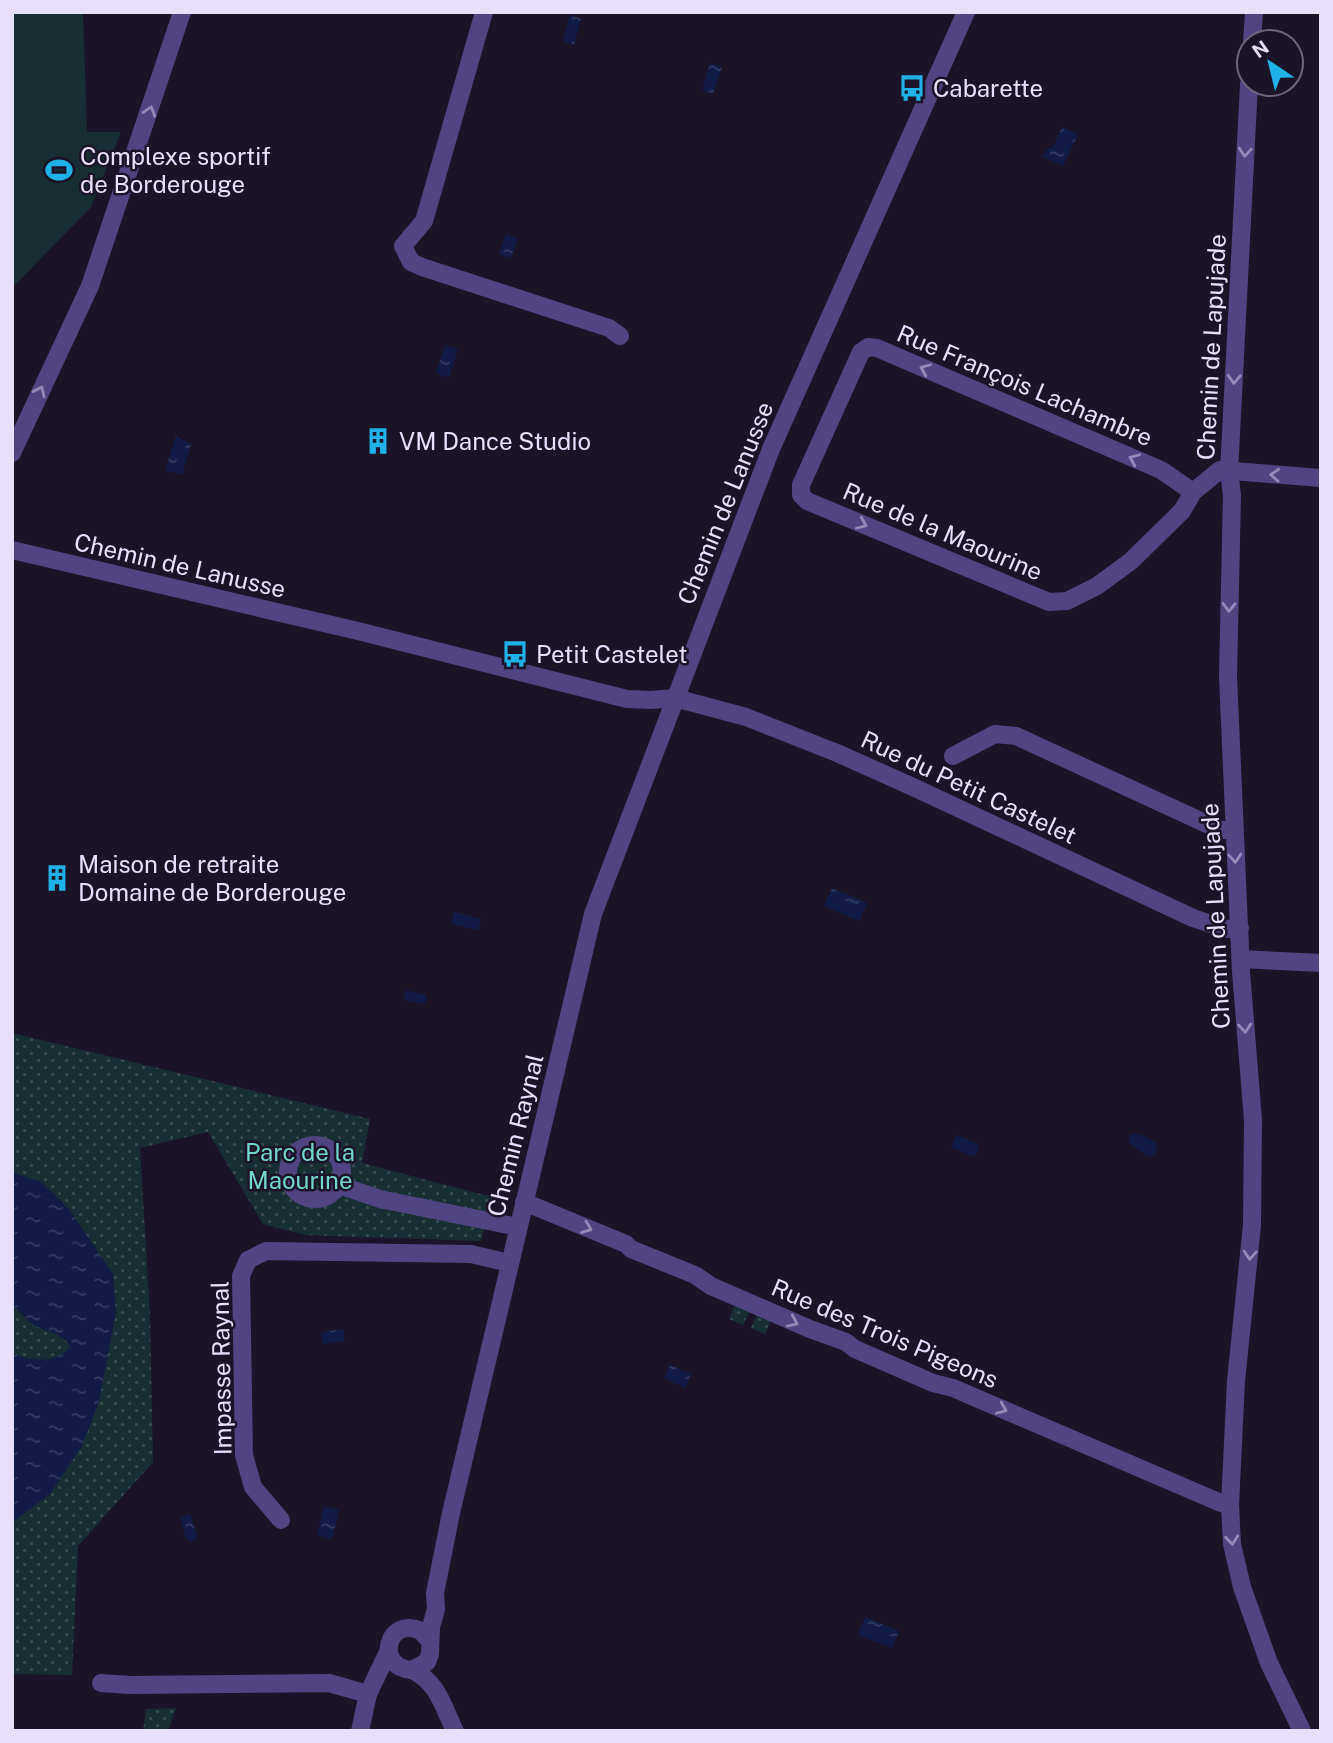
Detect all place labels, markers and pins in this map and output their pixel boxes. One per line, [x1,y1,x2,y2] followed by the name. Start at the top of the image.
[897,73,927,103] bus stop icon: Cabarette
[933,74,1043,102] place label: Cabarette
[80,142,271,198] place label: Complexe sportif de Borderouge
[44,155,74,185] sports icon: Complexe sportif de Borderouge
[363,426,393,456] building icon: VM Dance Studio
[399,427,591,455] place label: VM Dance Studio
[500,639,530,669] bus stop icon: Petit Castelet
[536,640,688,668] place label: Petit Castelet
[78,850,346,906] place label: Maison de retraite Domaine de Borderouge
[42,863,72,893] building icon: Maison de retraite Domaine de Borderouge

